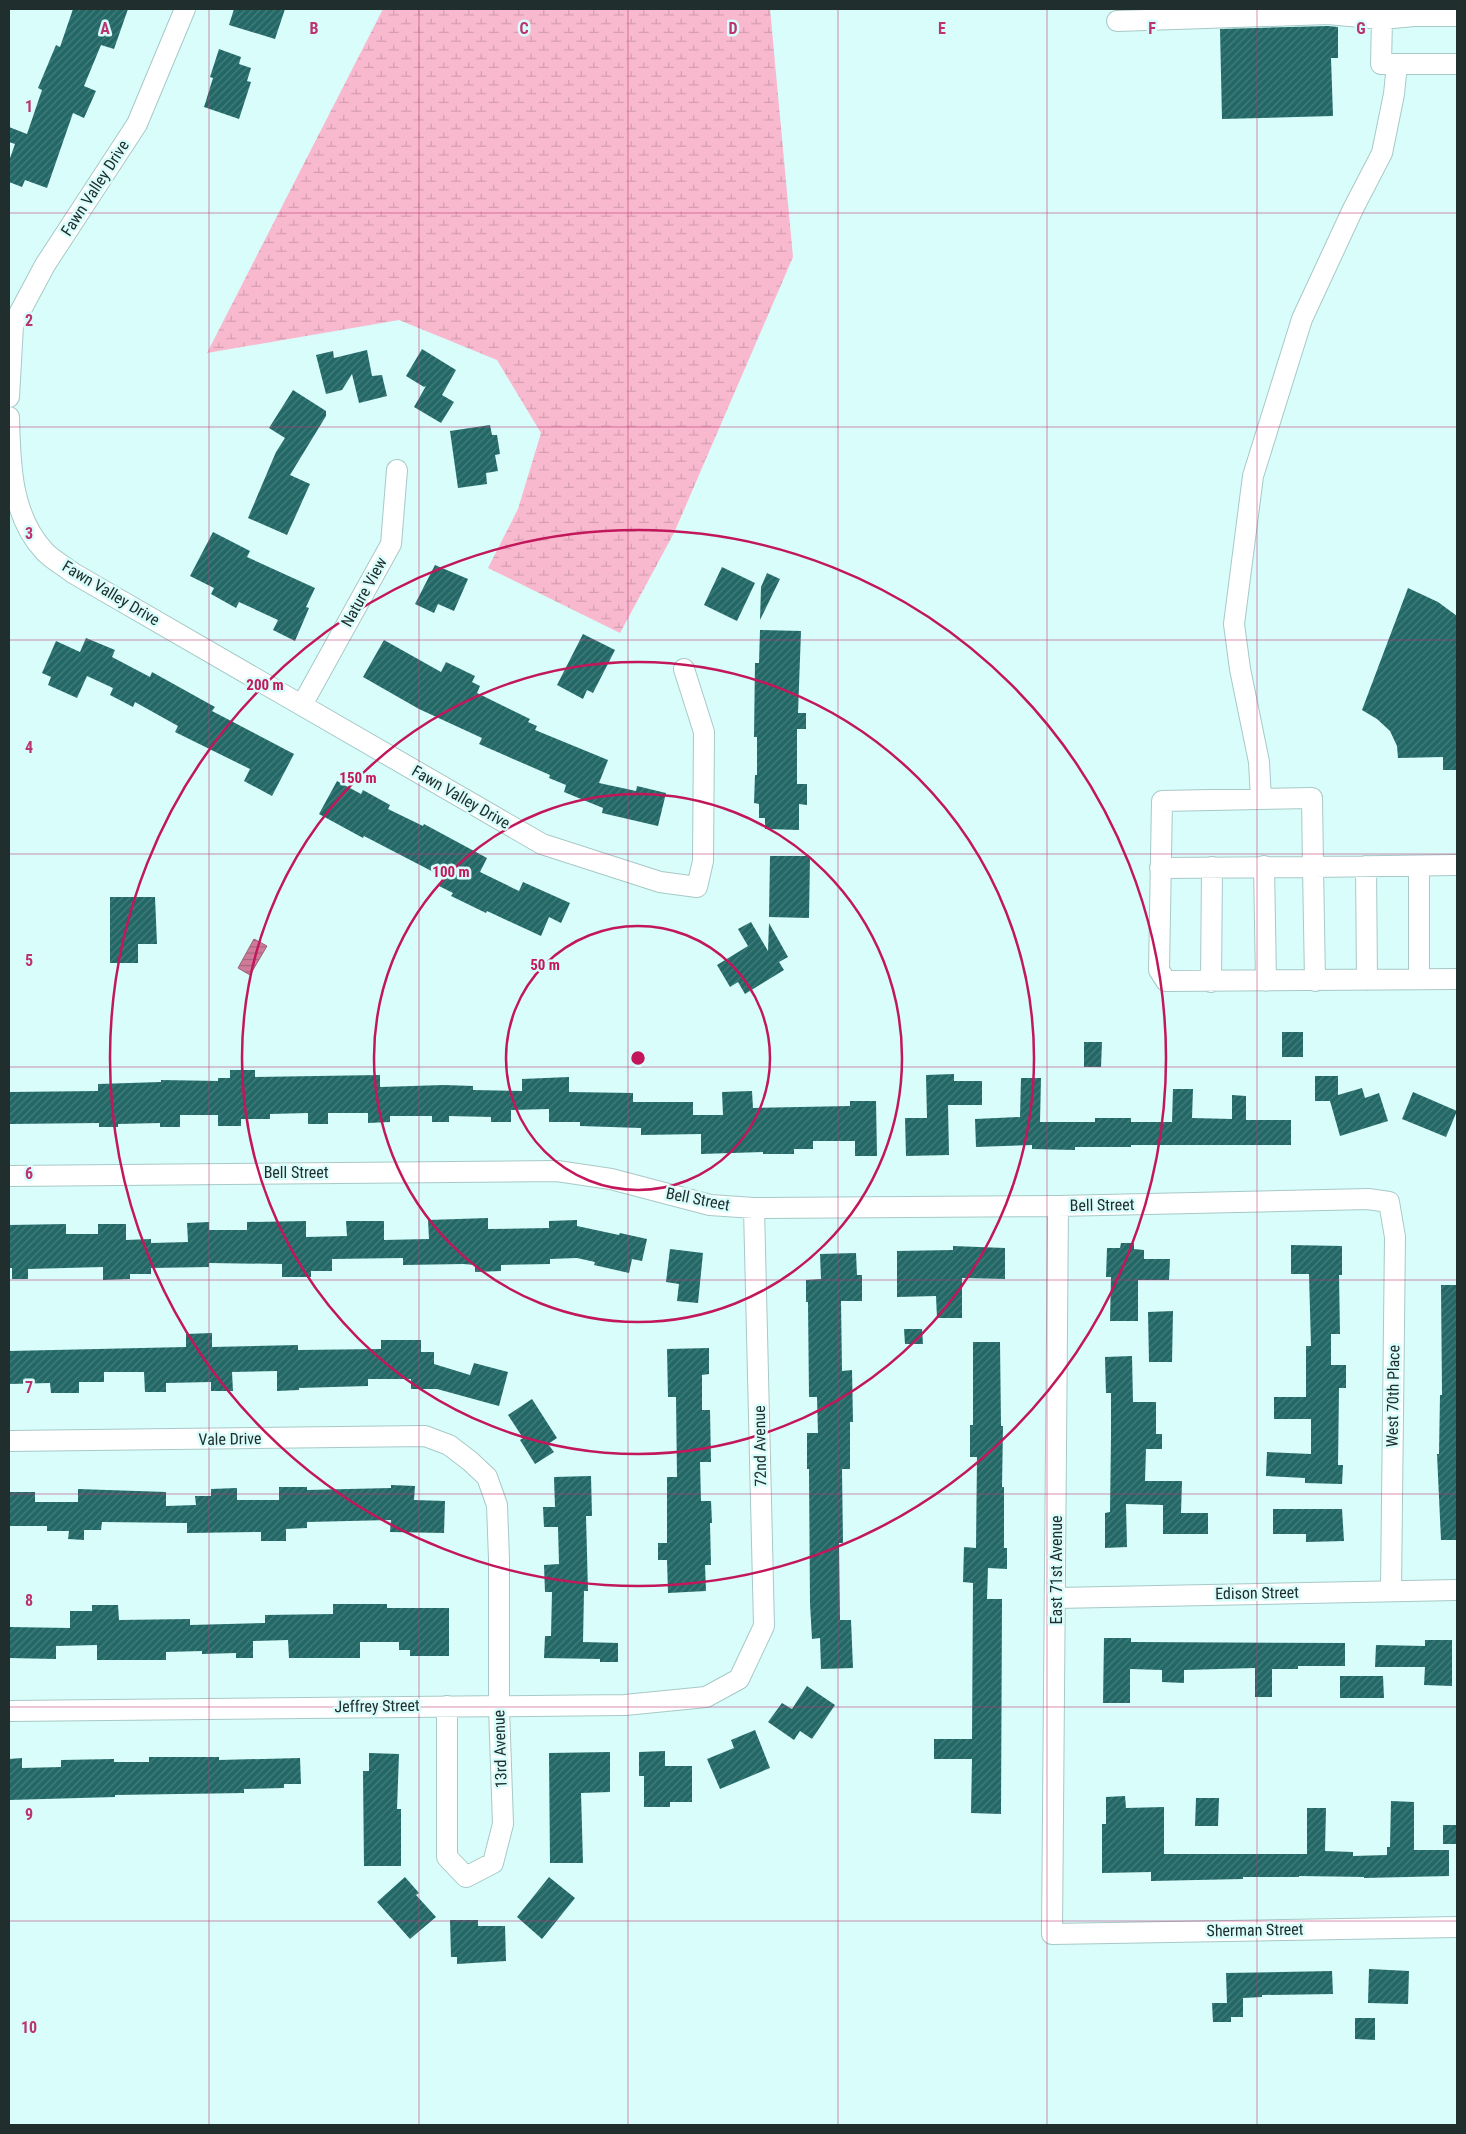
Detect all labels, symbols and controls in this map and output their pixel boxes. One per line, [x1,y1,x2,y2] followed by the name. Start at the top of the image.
[100,19,110,38] text: A
[310,19,319,38] text: B
[519,19,529,38] text: C
[728,19,738,38] text: D
[938,19,946,38] text: E
[1148,19,1156,38] text: F
[1356,19,1366,38] text: G
[25,97,33,116] text: 1
[57,137,133,239] street label: Fawn Valley Drive
[25,311,33,330] text: 2
[25,524,33,543] text: 3
[337,554,391,630] street label: Nature View
[59,556,163,630] street label: Fawn Valley Drive
[246,676,284,694] text: 200 m
[25,738,33,757] text: 4
[409,761,513,833] street label: Fawn Valley Drive
[339,769,377,787] text: 150 m
[432,863,470,881] text: 100 m
[25,951,33,970] text: 5
[530,956,560,974] text: 50 m
[629,1049,647,1067] centre of rings
[264,1163,329,1182] street label: Bell Street
[25,1164,33,1183] text: 6
[664,1183,732,1215] street label: Bell Street
[1069,1195,1135,1215] street label: Bell Street
[1383,1345,1403,1447] street label: West 70th Place
[25,1378,33,1397] text: 7
[750,1405,770,1487] street label: 72nd Avenue
[198,1429,262,1449] street label: Vale Drive
[1047,1516,1066,1624] street label: East 71st Avenue
[1215,1583,1299,1603] street label: Edison Street
[25,1591,33,1610] text: 8
[334,1696,420,1716] street label: Jeffrey Street
[489,1710,511,1788] street label: 13rd Avenue
[25,1805,33,1824] text: 9
[1206,1920,1304,1940] street label: Sherman Street
[21,2018,37,2037] text: 10

